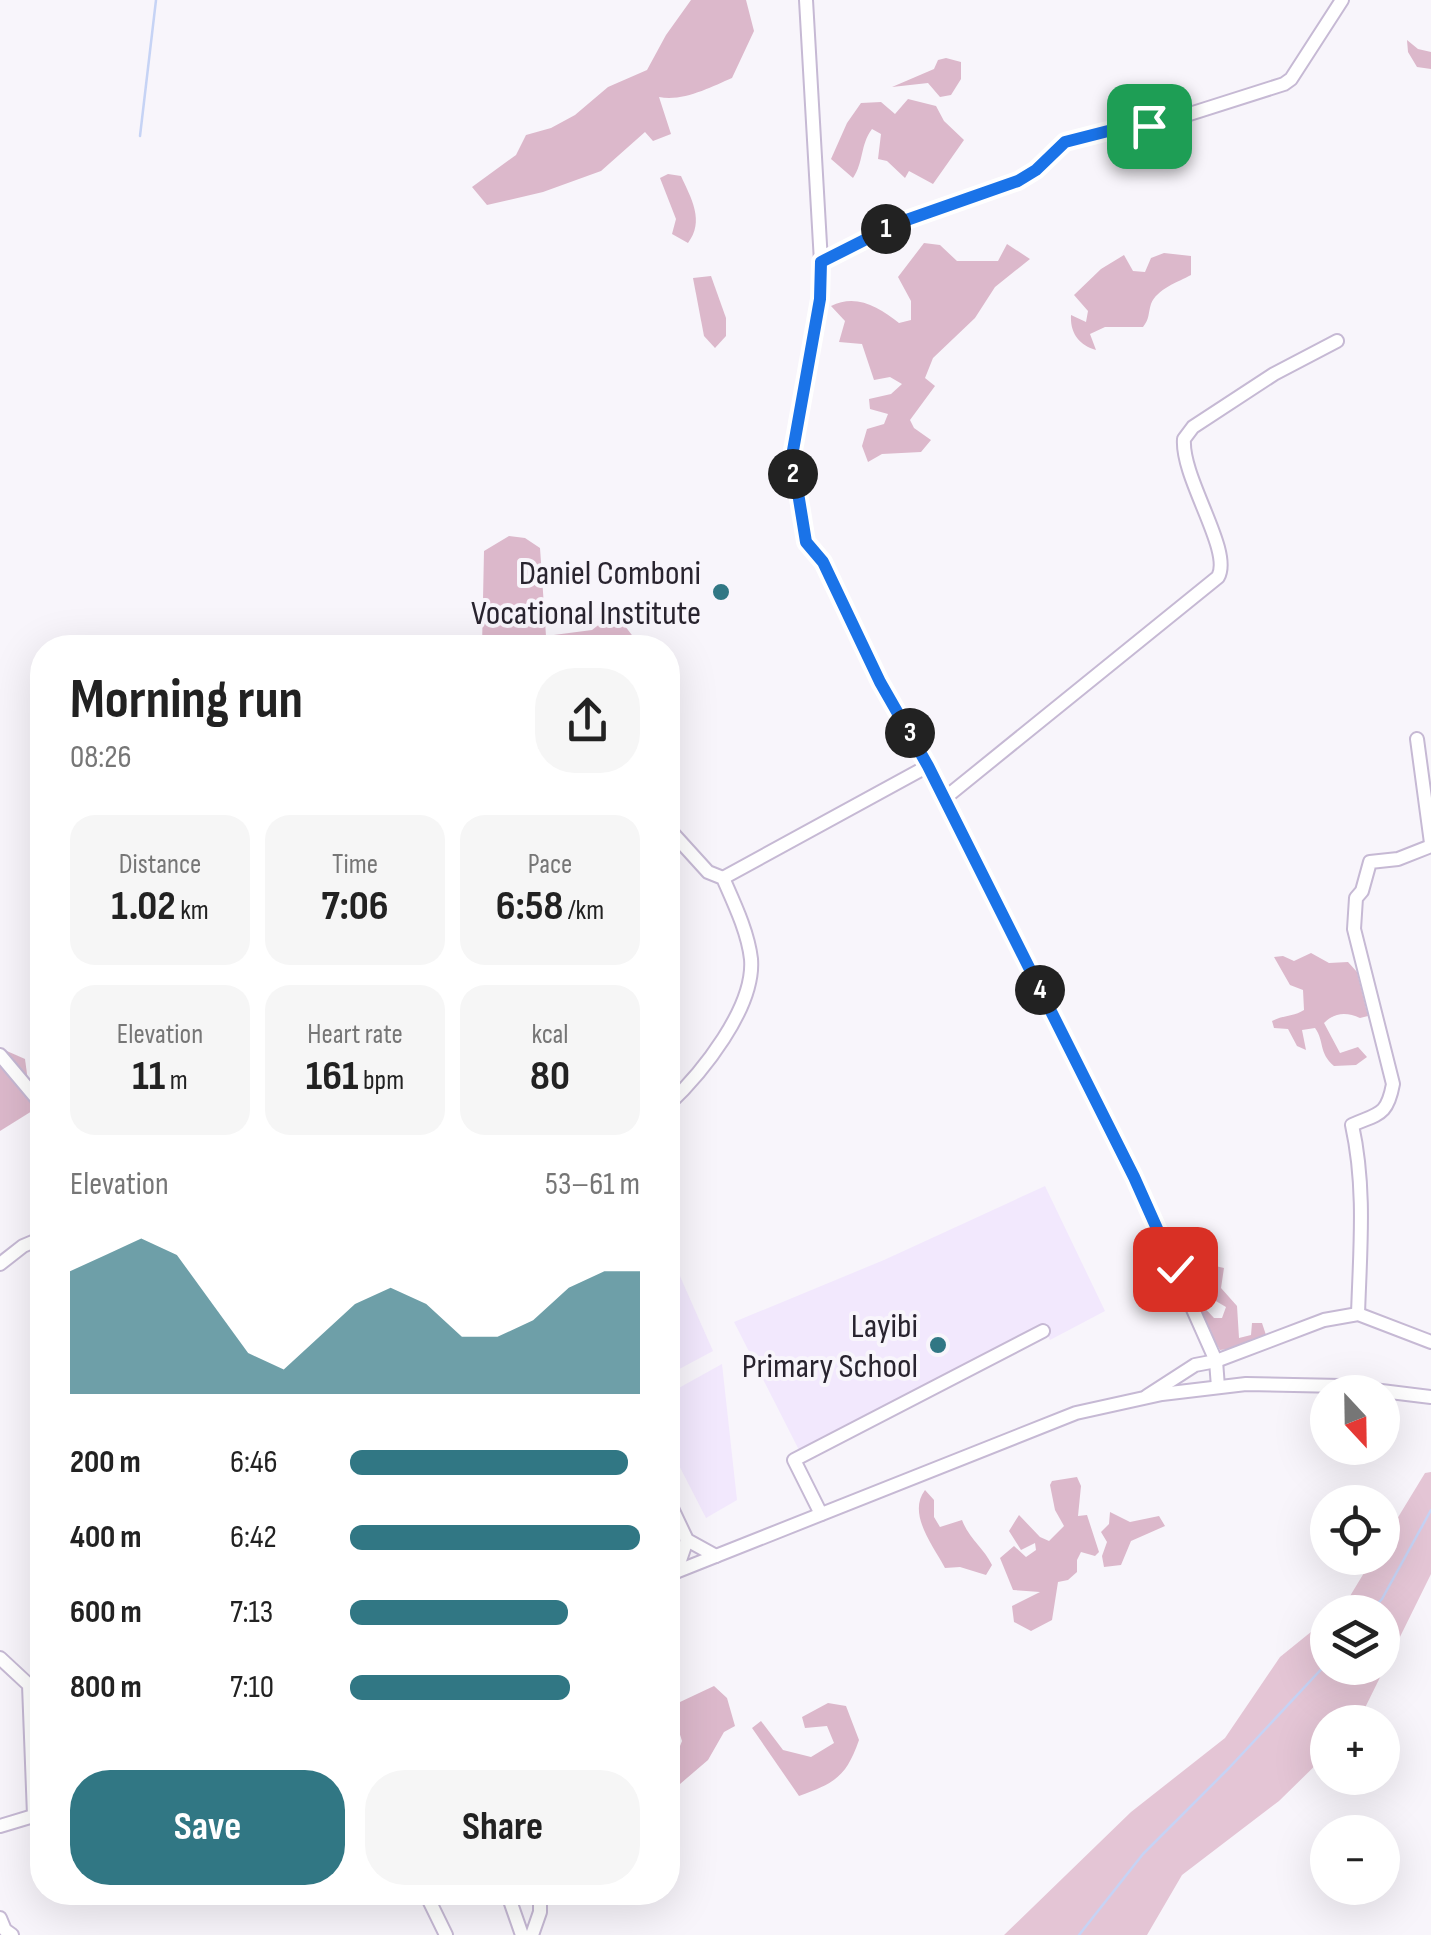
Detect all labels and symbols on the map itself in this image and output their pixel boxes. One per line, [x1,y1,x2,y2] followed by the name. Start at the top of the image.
[1107,84,1192,169] pin
[861,204,911,254] pin: 1
[768,449,818,499] pin: 2
[471,552,701,635] place label: Daniel Comboni Vocational Institute
[710,581,732,603] marker: Daniel Comboni Vocational Institute
[885,708,935,758] pin: 3
[1015,965,1065,1015] pin: 4
[1133,1227,1218,1312] pin
[742,1305,918,1388] place label: Layibi Primary School
[927,1334,949,1356] marker: Layibi Primary School
[1310,1375,1400,1465] north arrow

